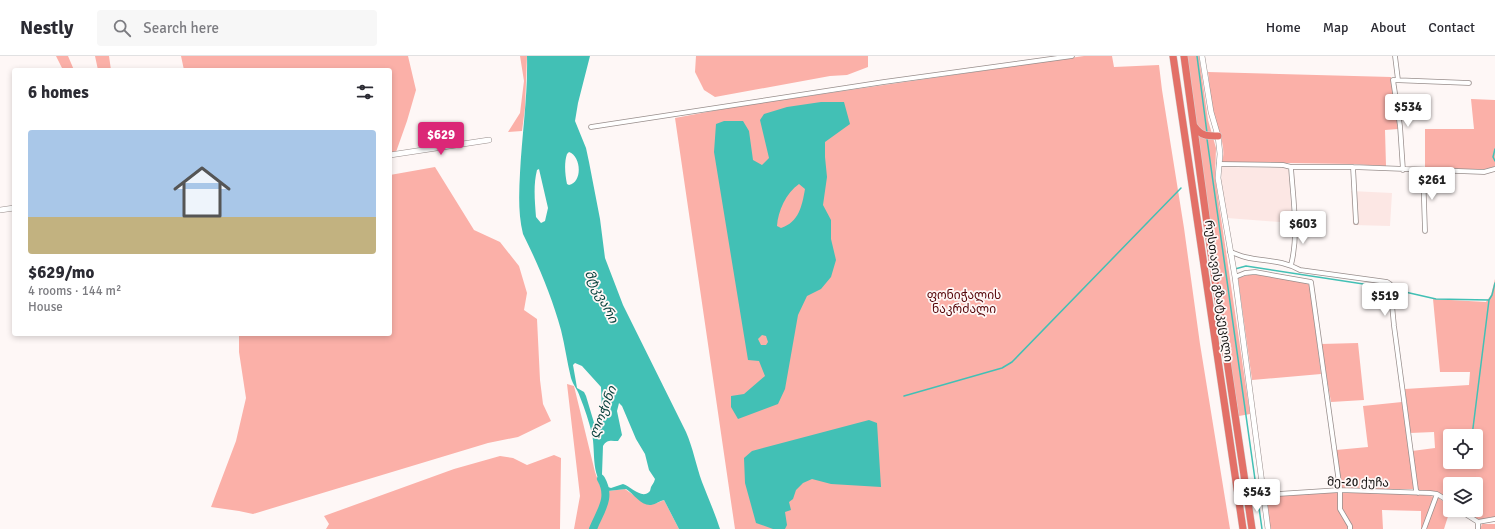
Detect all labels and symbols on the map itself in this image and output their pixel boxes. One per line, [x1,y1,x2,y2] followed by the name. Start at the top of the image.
[1384,94,1432,128] pin: $534
[417,122,465,156] pin: $629
[1408,167,1456,201] pin: $261
[1279,211,1327,245] pin: $603
[1201,219,1236,363] street label: რუსთავის გზატკეცილი
[581,267,622,326] water label: მტკვარი
[1361,283,1409,317] pin: $519
[927,288,1001,317] park label: ფონიჭალის ნაკრძალი
[586,383,620,441] water label: ლოჭინი
[1327,474,1389,491] street label: მე-20 ქუჩა
[1233,479,1281,513] pin: $543

